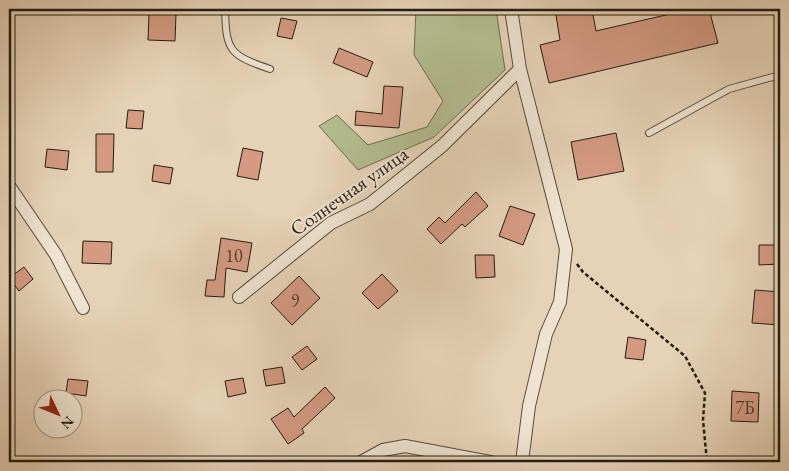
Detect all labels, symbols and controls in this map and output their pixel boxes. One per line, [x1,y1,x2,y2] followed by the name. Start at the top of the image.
[285,141,413,241] street label: Солнечная улица
[225,244,243,267] house number: 10
[291,289,300,312] house number: 9
[32,388,82,438] north arrow
[735,396,755,419] house number: 7Б
[57,413,78,434] text: N

